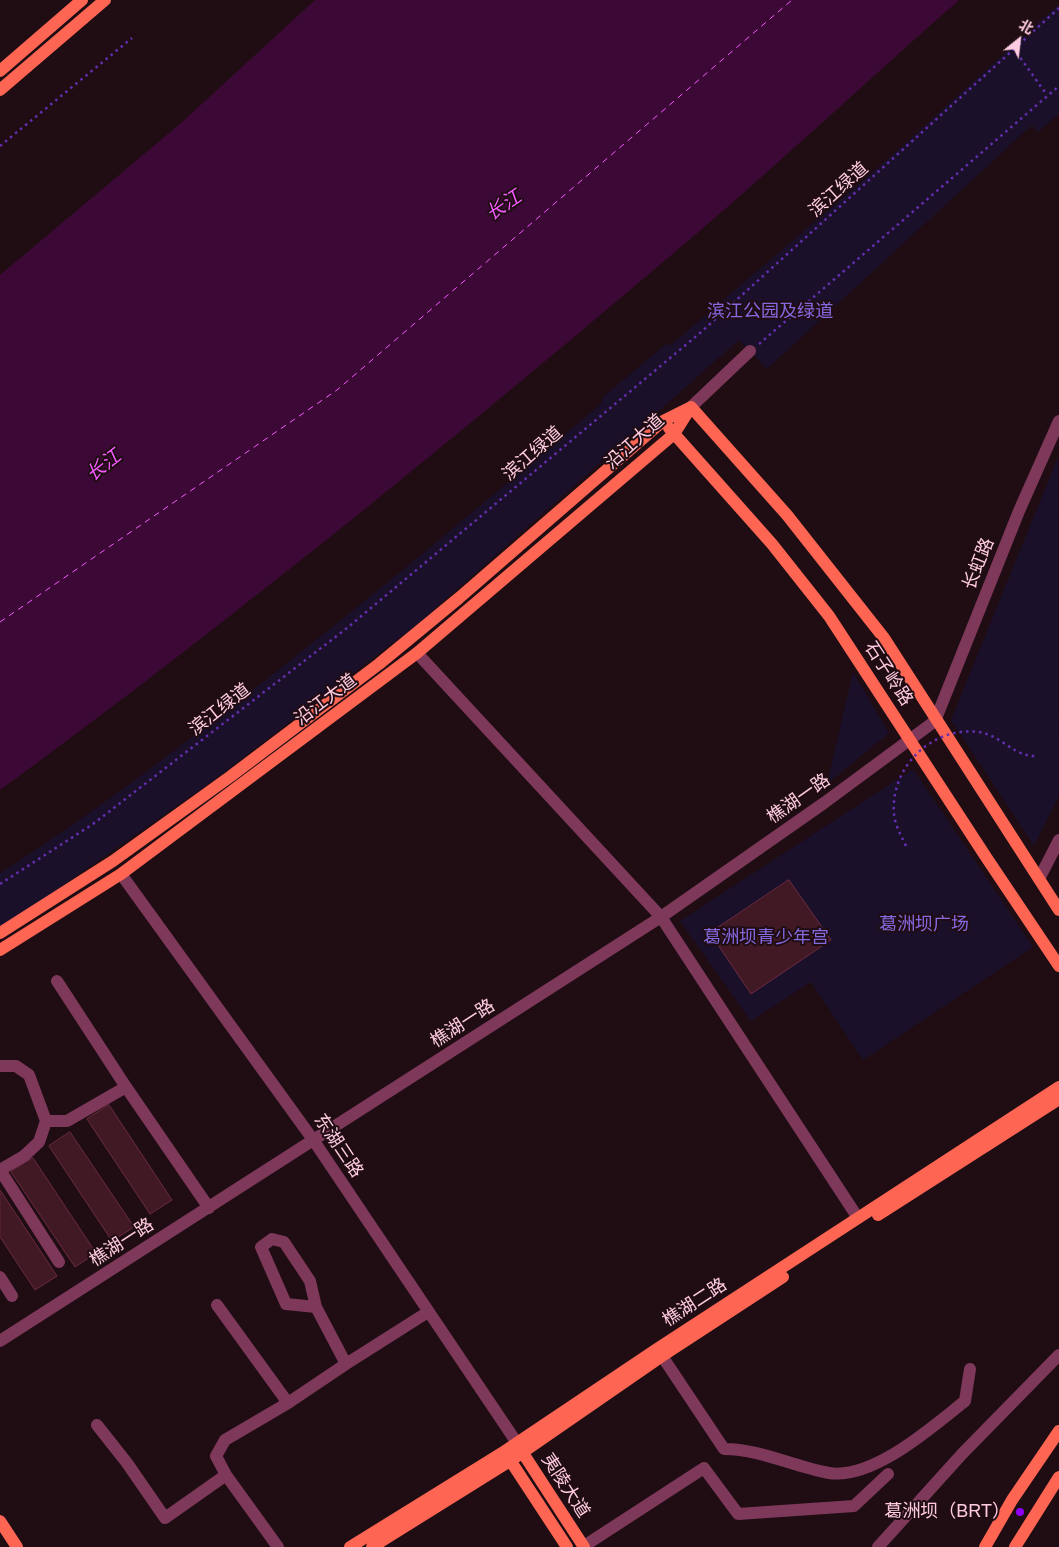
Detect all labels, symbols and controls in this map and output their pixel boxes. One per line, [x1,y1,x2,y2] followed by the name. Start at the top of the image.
[994,15,1044,65] north arrow
[1016,16,1036,37] text: 北
[805,158,873,222] street label: 滨江绿道
[482,186,526,226] water label: 长江
[707,301,833,323] park label: 滨江公园及绿道
[601,410,669,474] street label: 沿江大道
[499,422,567,486] street label: 滨江绿道
[82,445,126,487] water label: 长江
[959,535,999,593] street label: 长虹路
[859,638,917,710] street label: 石子岭路
[291,670,361,730] street label: 沿江大道
[185,679,255,741] street label: 滨江绿道
[763,770,835,828] street label: 樵湖一路
[879,914,969,936] park label: 葛洲坝广场
[703,927,829,949] park label: 葛洲坝青少年宫
[427,995,499,1053] street label: 樵湖一路
[309,1110,367,1182] street label: 东湖三路
[86,1214,158,1272] street label: 樵湖一路
[659,1274,731,1332] street label: 樵湖二路
[536,1450,594,1522] street label: 夷陵大道
[884,1501,1010,1523] place label: 葛洲坝（BRT）
[1014,1506,1026,1518] marker: 葛洲坝（BRT）

